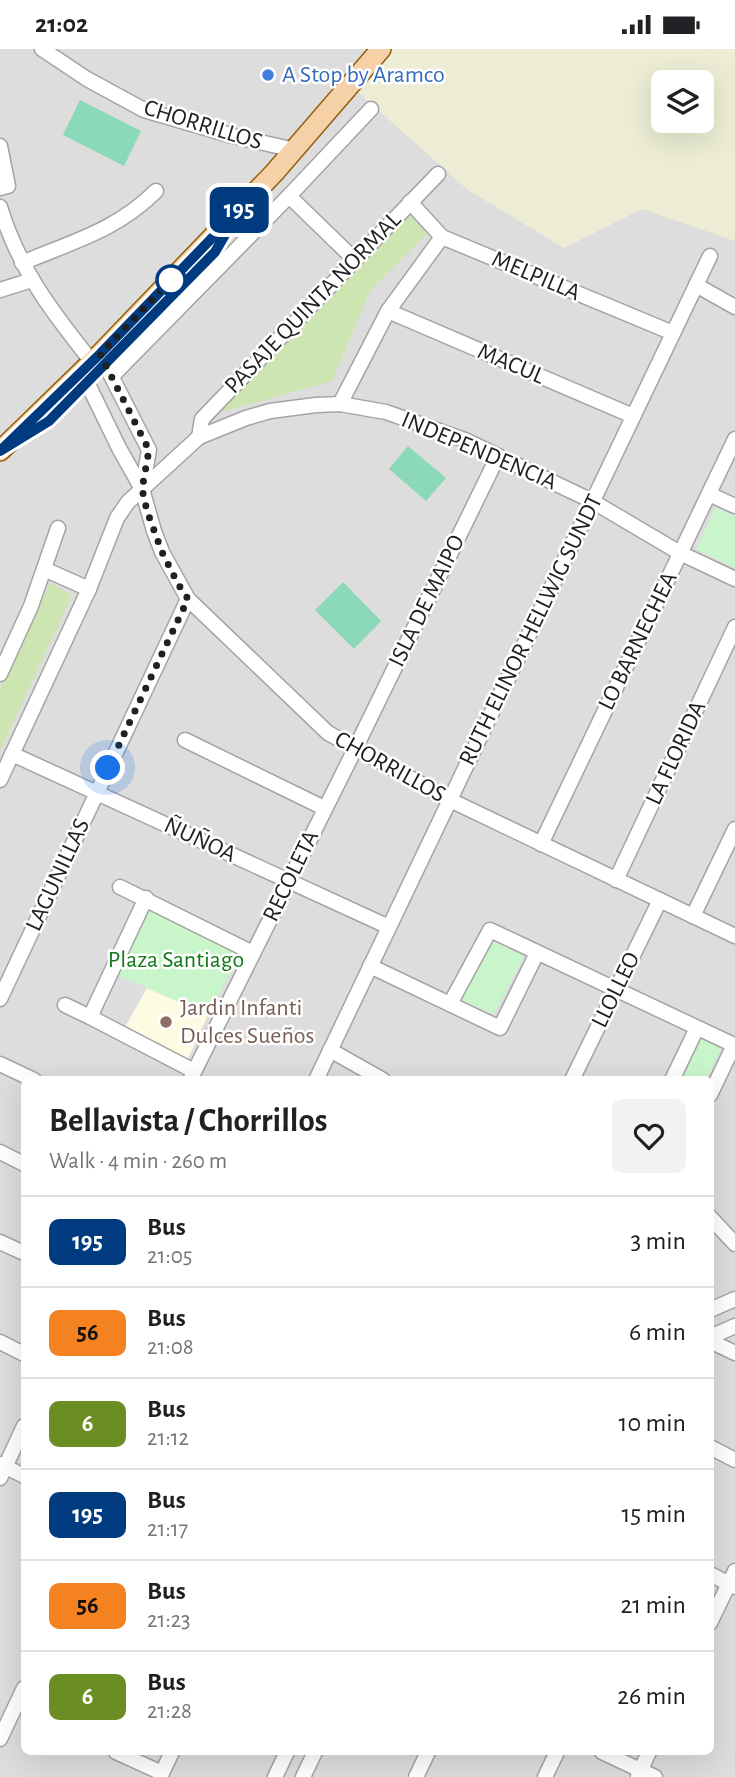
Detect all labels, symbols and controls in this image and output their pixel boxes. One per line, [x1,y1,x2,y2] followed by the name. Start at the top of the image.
[35,11,88,37] text: 21:02
[282,63,445,87] place label: A Stop by Aramco
[260,67,276,83] marker: A Stop by Aramco
[651,70,714,133] map controls
[651,70,714,133] button: layers
[141,96,265,154] street label: CHORRILLOS
[199,187,279,233] line badge: 195
[224,198,254,222] text: 195
[220,208,406,398] street label: PASAJE QUINTA NORMAL
[488,247,584,305] street label: MELPILLA
[156,265,186,295] unlabelled marker
[474,339,548,389] street label: MACUL
[398,407,560,495] street label: INDEPENDENCIA
[455,491,607,769] street label: RUTH ELINOR HELLWIG SUNDT
[385,531,469,671] street label: ISLA DE MAIPO
[594,568,682,714] street label: LO BARNECHEA
[642,697,710,809] street label: LA FLORIDA
[331,727,449,807] street label: CHORRILLOS
[90,750,125,785] your location
[160,811,241,867] street label: ÑUÑOA
[22,815,94,935] street label: LAGUNILLAS
[259,827,323,925] street label: RECOLETA
[108,948,244,972] park label: Plaza Santiago
[588,948,644,1032] street label: LLOLLEO
[180,996,314,1048] place label: Jardin Infanti Dulces Sueños
[158,1014,174,1030] marker: Jardin Infanti Dulces Sueños
[612,1099,686,1173] button: heart
[49,1105,328,1138] text: Bellavista / Chorrillos
[49,1150,227,1173] text: Walk · 4 min · 260 m
[147,1214,186,1240] text: Bus
[630,1228,686,1254] text: 3 min
[72,1230,103,1254] text: 195
[147,1245,192,1268] text: 21:05
[147,1305,186,1331] text: Bus
[629,1319,686,1345] text: 6 min
[77,1321,98,1345] text: 56
[147,1336,194,1359] text: 21:08
[147,1396,186,1422] text: Bus
[619,1410,686,1436] text: 10 min
[82,1412,93,1436] text: 6
[147,1427,189,1450] text: 21:12
[147,1487,186,1513] text: Bus
[621,1501,686,1527] text: 15 min
[72,1503,103,1527] text: 195
[147,1518,188,1541] text: 21:17
[147,1578,186,1604] text: Bus
[620,1592,686,1618] text: 21 min
[77,1594,98,1618] text: 56
[147,1609,191,1632] text: 21:23
[147,1669,186,1695] text: Bus
[617,1683,686,1709] text: 26 min
[82,1685,93,1709] text: 6
[147,1700,192,1723] text: 21:28

